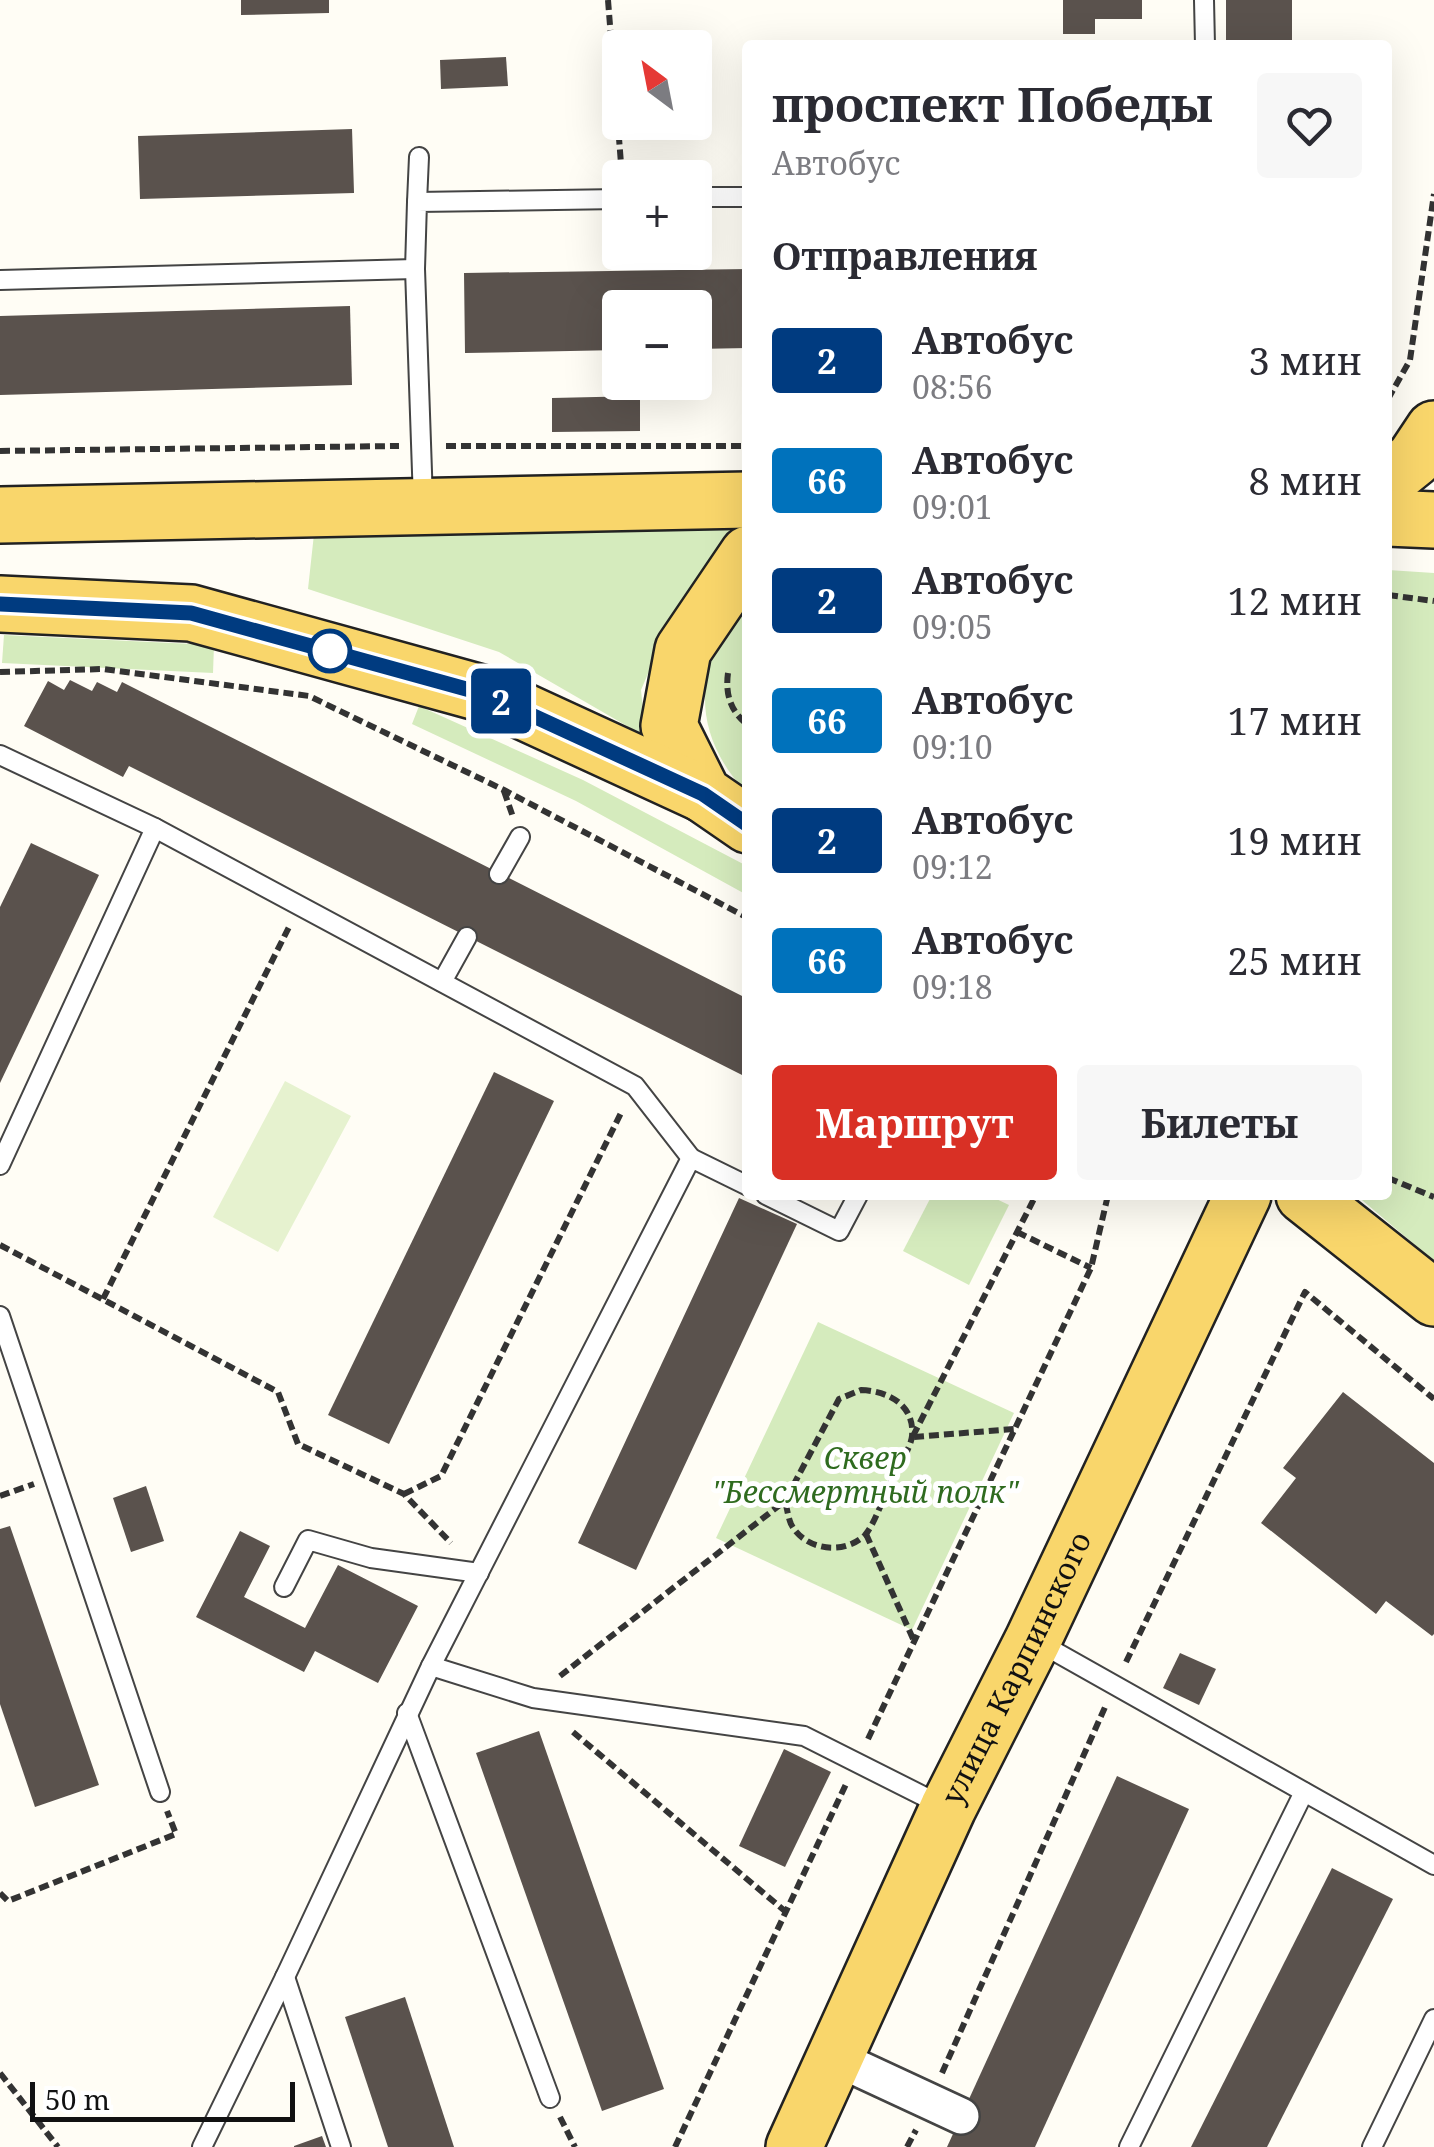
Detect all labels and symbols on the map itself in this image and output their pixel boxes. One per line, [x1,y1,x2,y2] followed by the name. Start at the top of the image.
[602,30,712,140] north arrow
[309,630,351,672] unlabelled marker
[468,668,534,734] line badge: 2
[712,1437,1020,1512] park label: Сквер "Бессмертный полк"
[931,1525,1100,1811] street label: улица Карпинского
[30,2077,295,2122] scale bar

